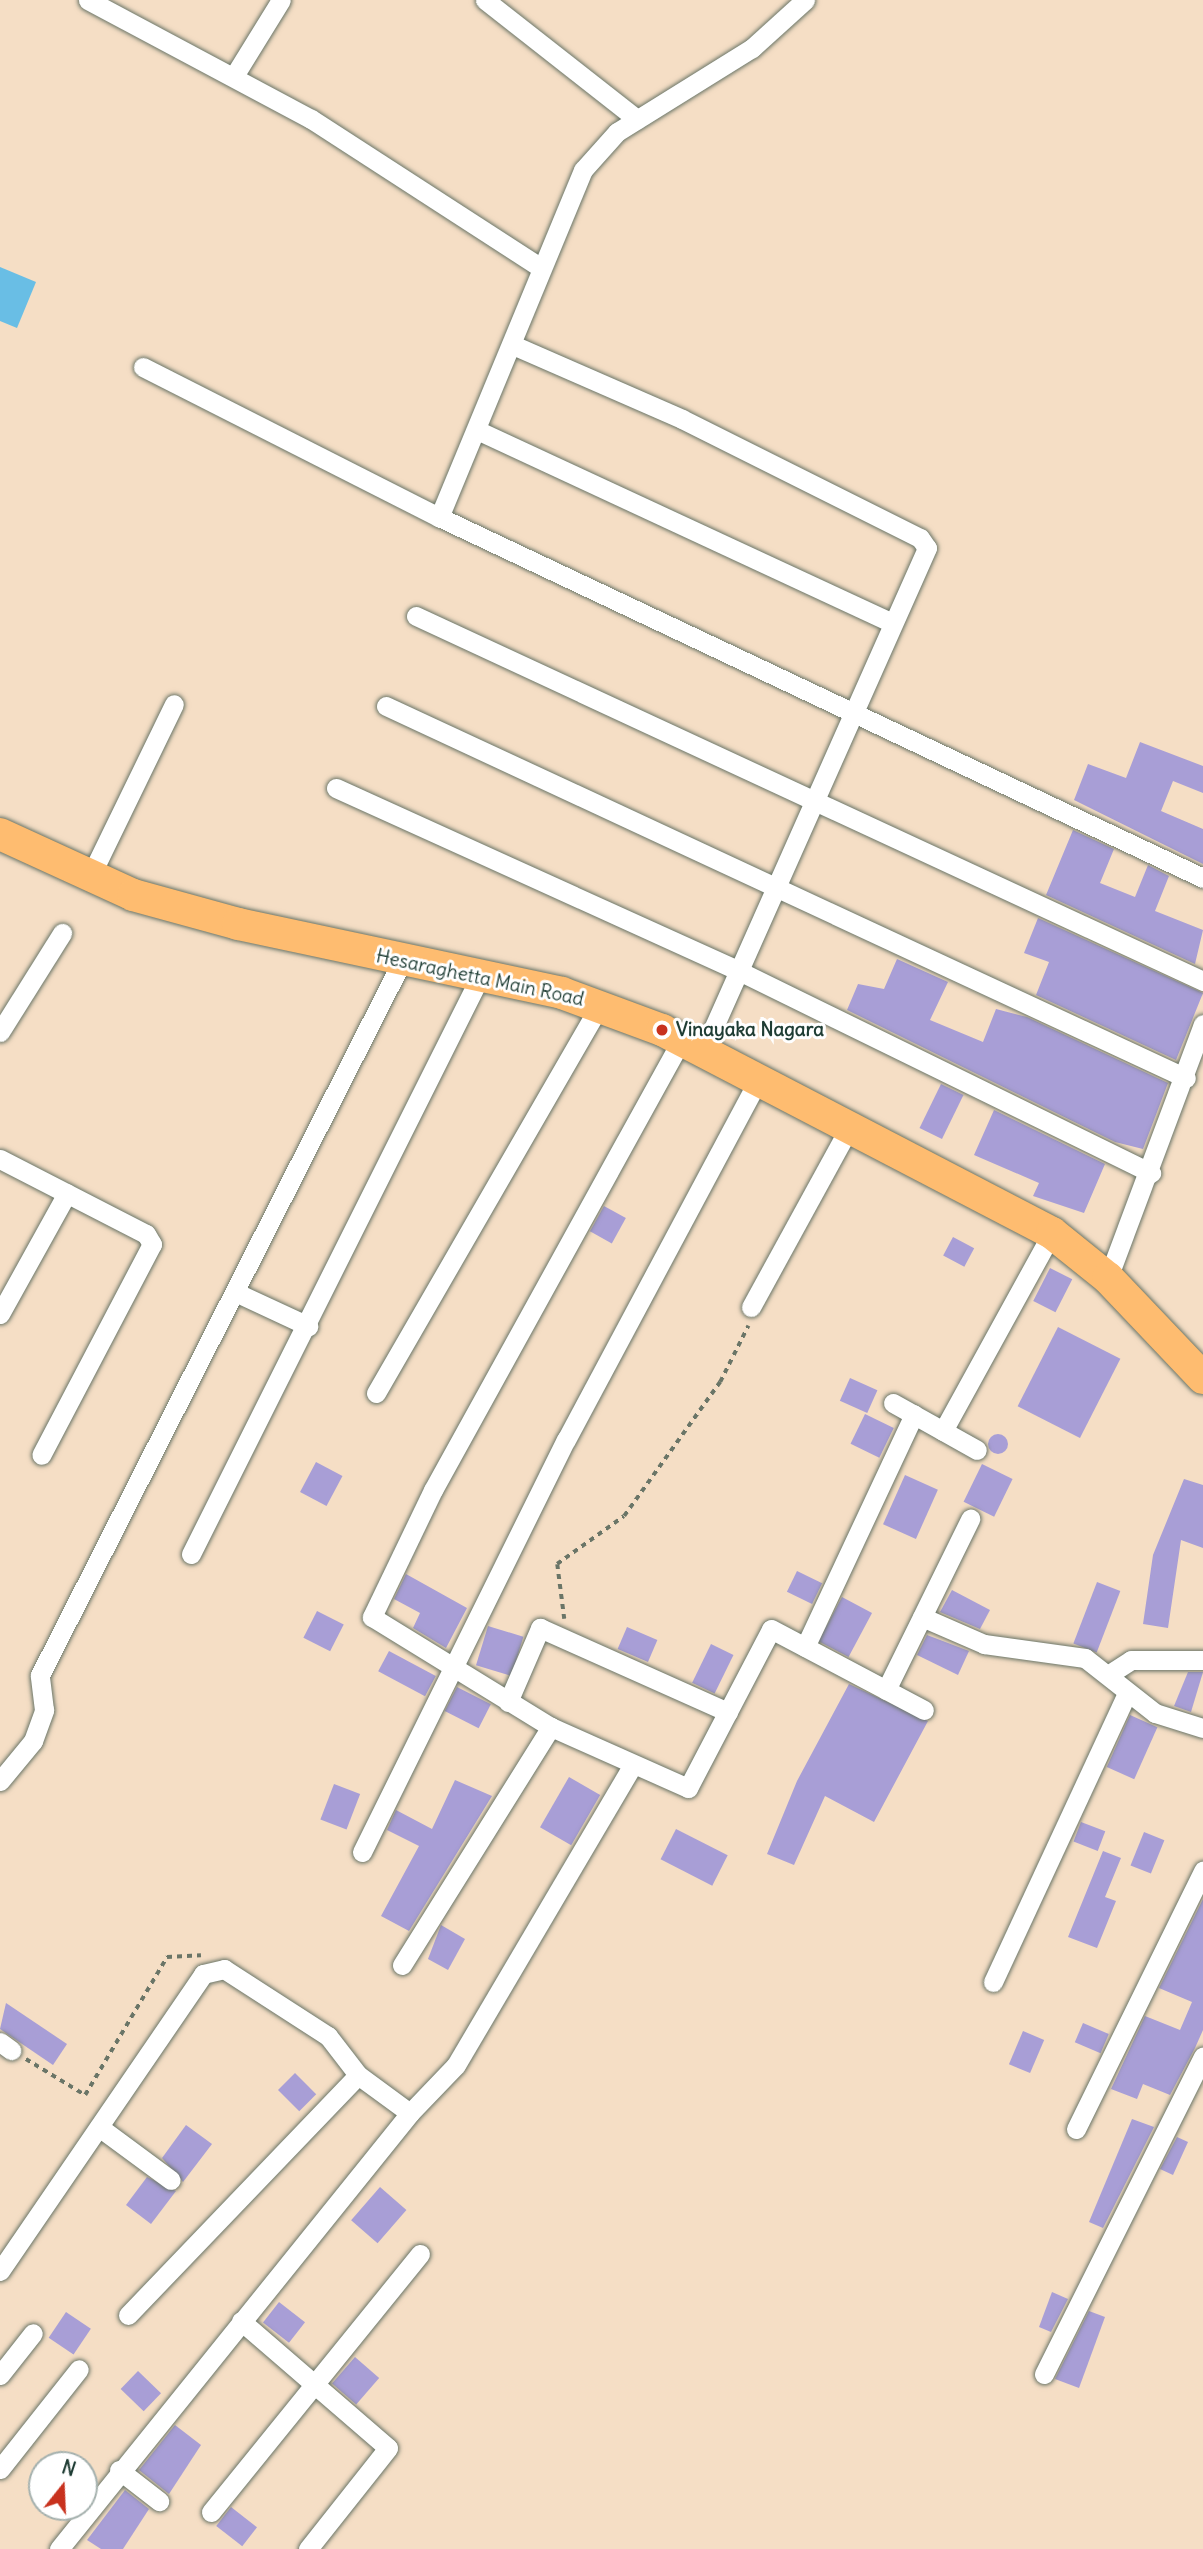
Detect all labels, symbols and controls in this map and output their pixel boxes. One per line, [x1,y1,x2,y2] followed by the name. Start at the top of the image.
[374,945,586,1011] street label: Hesaraghetta Main Road
[676,1019,824,1041] place label: Vinayaka Nagara
[654,1022,670,1038] marker: Vinayaka Nagara
[28,2451,98,2521] north arrow
[59,2454,79,2481] text: N

